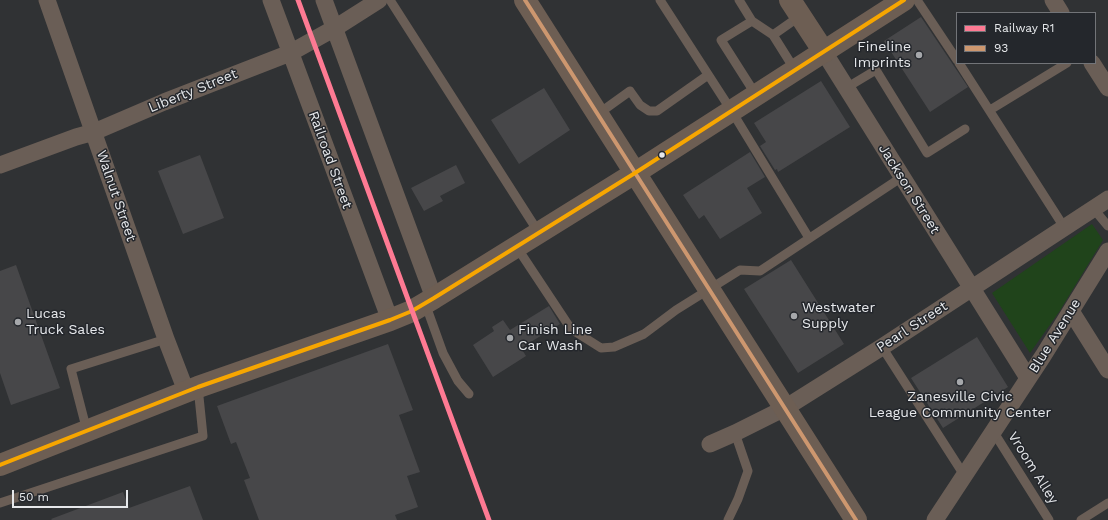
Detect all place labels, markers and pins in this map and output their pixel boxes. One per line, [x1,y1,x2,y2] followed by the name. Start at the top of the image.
[854,39,911,72] place label: Fineline Imprints
[914,50,924,60] marker: Fineline Imprints
[657,150,667,160] unlabelled marker
[802,300,875,332] place label: Westwater Supply
[26,306,105,338] place label: Lucas Truck Sales
[789,311,799,321] marker: Westwater Supply
[13,317,23,327] marker: Lucas Truck Sales
[518,322,592,354] place label: Finish Line Car Wash
[505,333,515,343] marker: Finish Line Car Wash
[955,377,965,387] marker: Zanesville Civic League Community Center
[869,389,1051,422] place label: Zanesville Civic League Community Center

